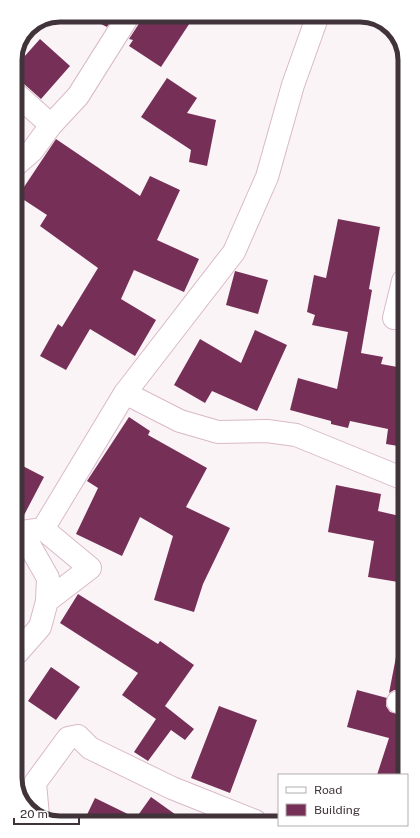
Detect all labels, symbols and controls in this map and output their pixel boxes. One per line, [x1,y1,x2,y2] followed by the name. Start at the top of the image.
[278,774,408,826] legend
[314,783,342,797] text: Road
[14,800,79,826] scale bar
[314,803,360,817] text: Building
[20,807,48,821] text: 20 m

